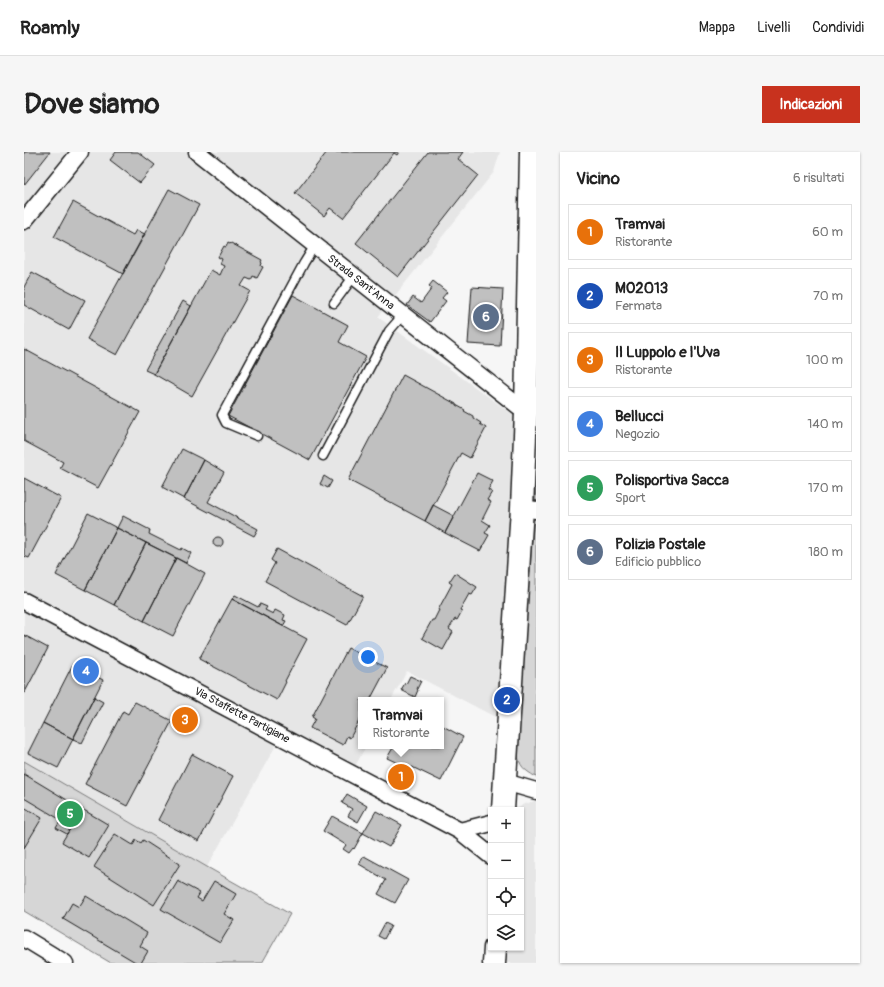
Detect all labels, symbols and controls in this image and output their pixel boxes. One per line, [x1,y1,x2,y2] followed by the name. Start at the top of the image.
[20,16,80,40] text: Roamly
[699,19,735,36] text: Mappa
[757,19,790,36] text: Livelli
[812,19,864,36] text: Condividi
[762,86,860,123] button: Indicazioni
[24,87,160,122] text: Dove siamo
[576,168,620,189] text: Vicino
[793,170,844,186] text: 6 risultati
[615,215,665,234] text: Tramvai
[587,224,593,240] text: 1
[812,224,843,240] text: 60 m
[615,234,672,250] text: Ristorante
[325,252,397,312] street label: Strada Sant'Anna
[615,279,668,298] text: MO2013
[586,288,594,304] text: 2
[813,288,843,304] text: 70 m
[615,298,662,314] text: Fermata
[473,302,499,332] pin: 6
[615,343,720,362] text: Il Luppolo e l'Uva
[586,352,594,368] text: 3
[806,352,843,368] text: 100 m
[615,362,672,378] text: Ristorante
[615,407,663,426] text: Bellucci
[586,416,594,432] text: 4
[807,416,843,432] text: 140 m
[615,426,660,442] text: Negozio
[615,471,729,490] text: Polisportiva Sacca
[586,480,594,496] text: 5
[808,480,843,496] text: 170 m
[615,490,646,506] text: Sport
[615,535,705,554] text: Polizia Postale
[586,544,594,560] text: 6
[808,544,843,560] text: 180 m
[615,554,701,570] text: Edificio pubblico
[358,647,378,667] your location
[73,656,99,686] pin: 4
[192,684,292,746] street label: Via Staffette Partigiane
[494,685,520,715] pin: 2
[358,697,444,749] popup
[172,705,198,735] pin: 3
[372,706,422,725] text: Tramvai
[372,725,430,741] text: Ristorante
[388,762,414,792] pin: 1
[57,799,83,829] pin: 5
[488,807,524,951] map controls
[488,807,524,843] button: +
[488,843,524,879] button: −
[488,879,524,915] button: locate
[488,915,524,951] button: layers

